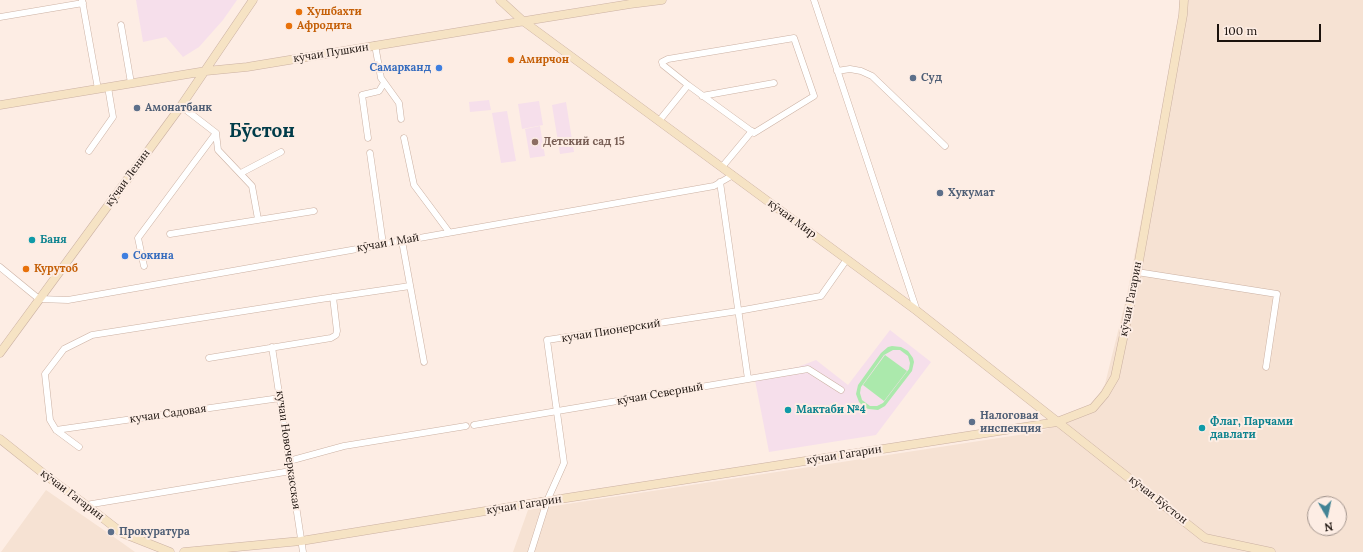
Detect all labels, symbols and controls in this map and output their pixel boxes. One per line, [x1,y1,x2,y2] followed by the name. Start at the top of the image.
[307,5,362,19] place label: Хушбахти
[294,7,304,17] marker: Хушбахти
[1219,16,1323,42] scale bar
[297,19,352,33] place label: Афродита
[284,21,294,31] marker: Афродита
[1224,23,1257,38] text: 100 m
[292,41,370,65] street label: кӯчаи Пушкин
[519,53,569,67] place label: Амирчон
[506,55,516,65] marker: Амирчон
[370,61,431,75] place label: Самарканд
[434,63,444,73] marker: Самарканд
[921,71,942,85] place label: Суд
[908,73,918,83] marker: Суд
[145,101,212,115] place label: Амонатбанк
[132,103,142,113] marker: Амонатбанк
[229,121,295,143] district label: Бӯстон
[543,135,625,149] place label: Детский сад 15
[530,137,540,147] marker: Детский сад 15
[103,147,153,209] street label: кӯчаи Ленин
[948,186,995,200] place label: Хукумат
[935,188,945,198] marker: Хукумат
[765,197,819,241] street label: кӯчаи Мир
[356,231,420,255] street label: кӯчаи 1 Май
[40,233,67,247] place label: Баня
[27,235,37,245] marker: Баня
[133,249,174,263] place label: Сокина
[120,251,130,261] marker: Сокина
[1117,261,1145,337] street label: кӯчаи Гагарин
[34,262,78,276] place label: Курутоб
[21,264,31,274] marker: Курутоб
[561,317,661,345] street label: кучаи Пионерский
[616,380,704,408] street label: кӯчаи Северный
[273,390,303,510] street label: кучаи Новочеркасская
[129,402,207,426] street label: кучаи Садовая
[796,403,866,417] place label: Мактаби №4
[783,405,793,415] marker: Мактаби №4
[980,409,1041,435] place label: Налоговая инспекция
[1210,415,1293,441] place label: Флаг, Парчами давлати
[967,417,977,427] marker: Налоговая инспекция
[1197,423,1207,433] marker: Флаг, Парчами давлати
[806,443,882,467] street label: кӯчаи Гагарин
[38,467,106,523] street label: кӯчаи Гагарин
[1126,473,1190,527] street label: кӯчаи Бӯстон
[486,493,562,517] street label: кӯчаи Гагарин
[1307,496,1347,536] north arrow
[1323,519,1334,534] text: N
[119,525,190,539] place label: Прокуратура
[106,527,116,537] marker: Прокуратура

